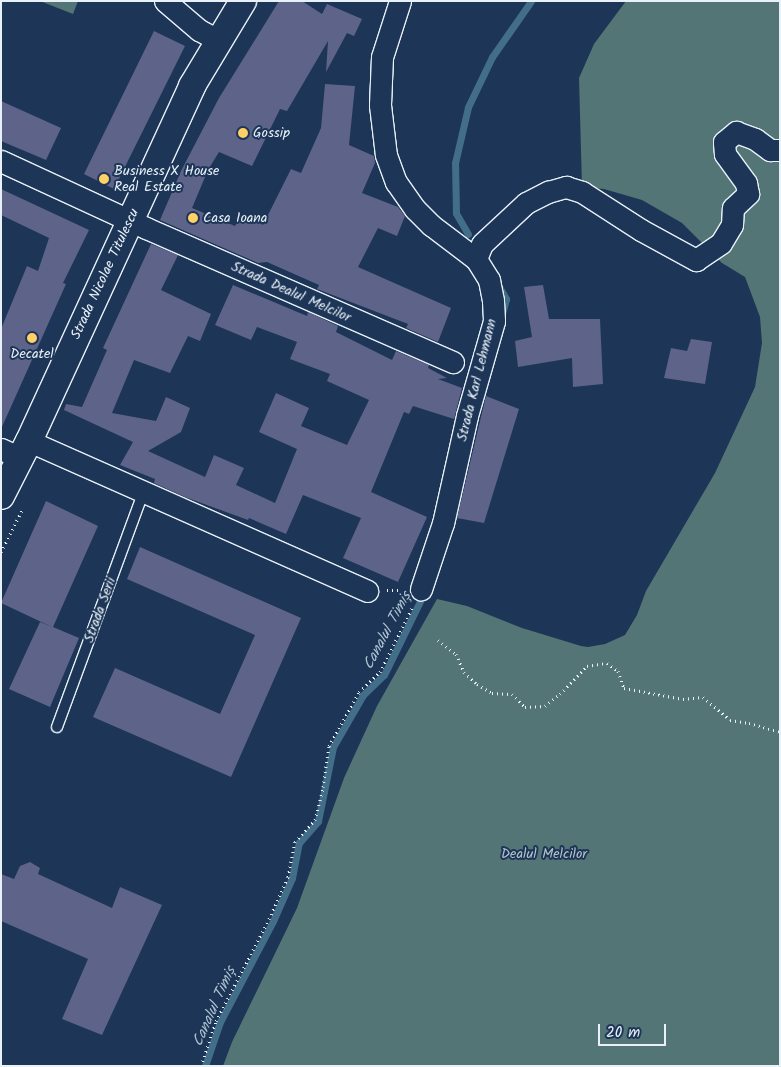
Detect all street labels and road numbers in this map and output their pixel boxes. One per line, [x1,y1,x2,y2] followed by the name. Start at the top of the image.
[67,206,143,342] street label: Strada Nicolae Titulescu
[229,258,353,326] street label: Strada Dealul Melcilor
[454,317,500,443] street label: Strada Karl Lehmann
[80,575,120,645] street label: Strada Serii

